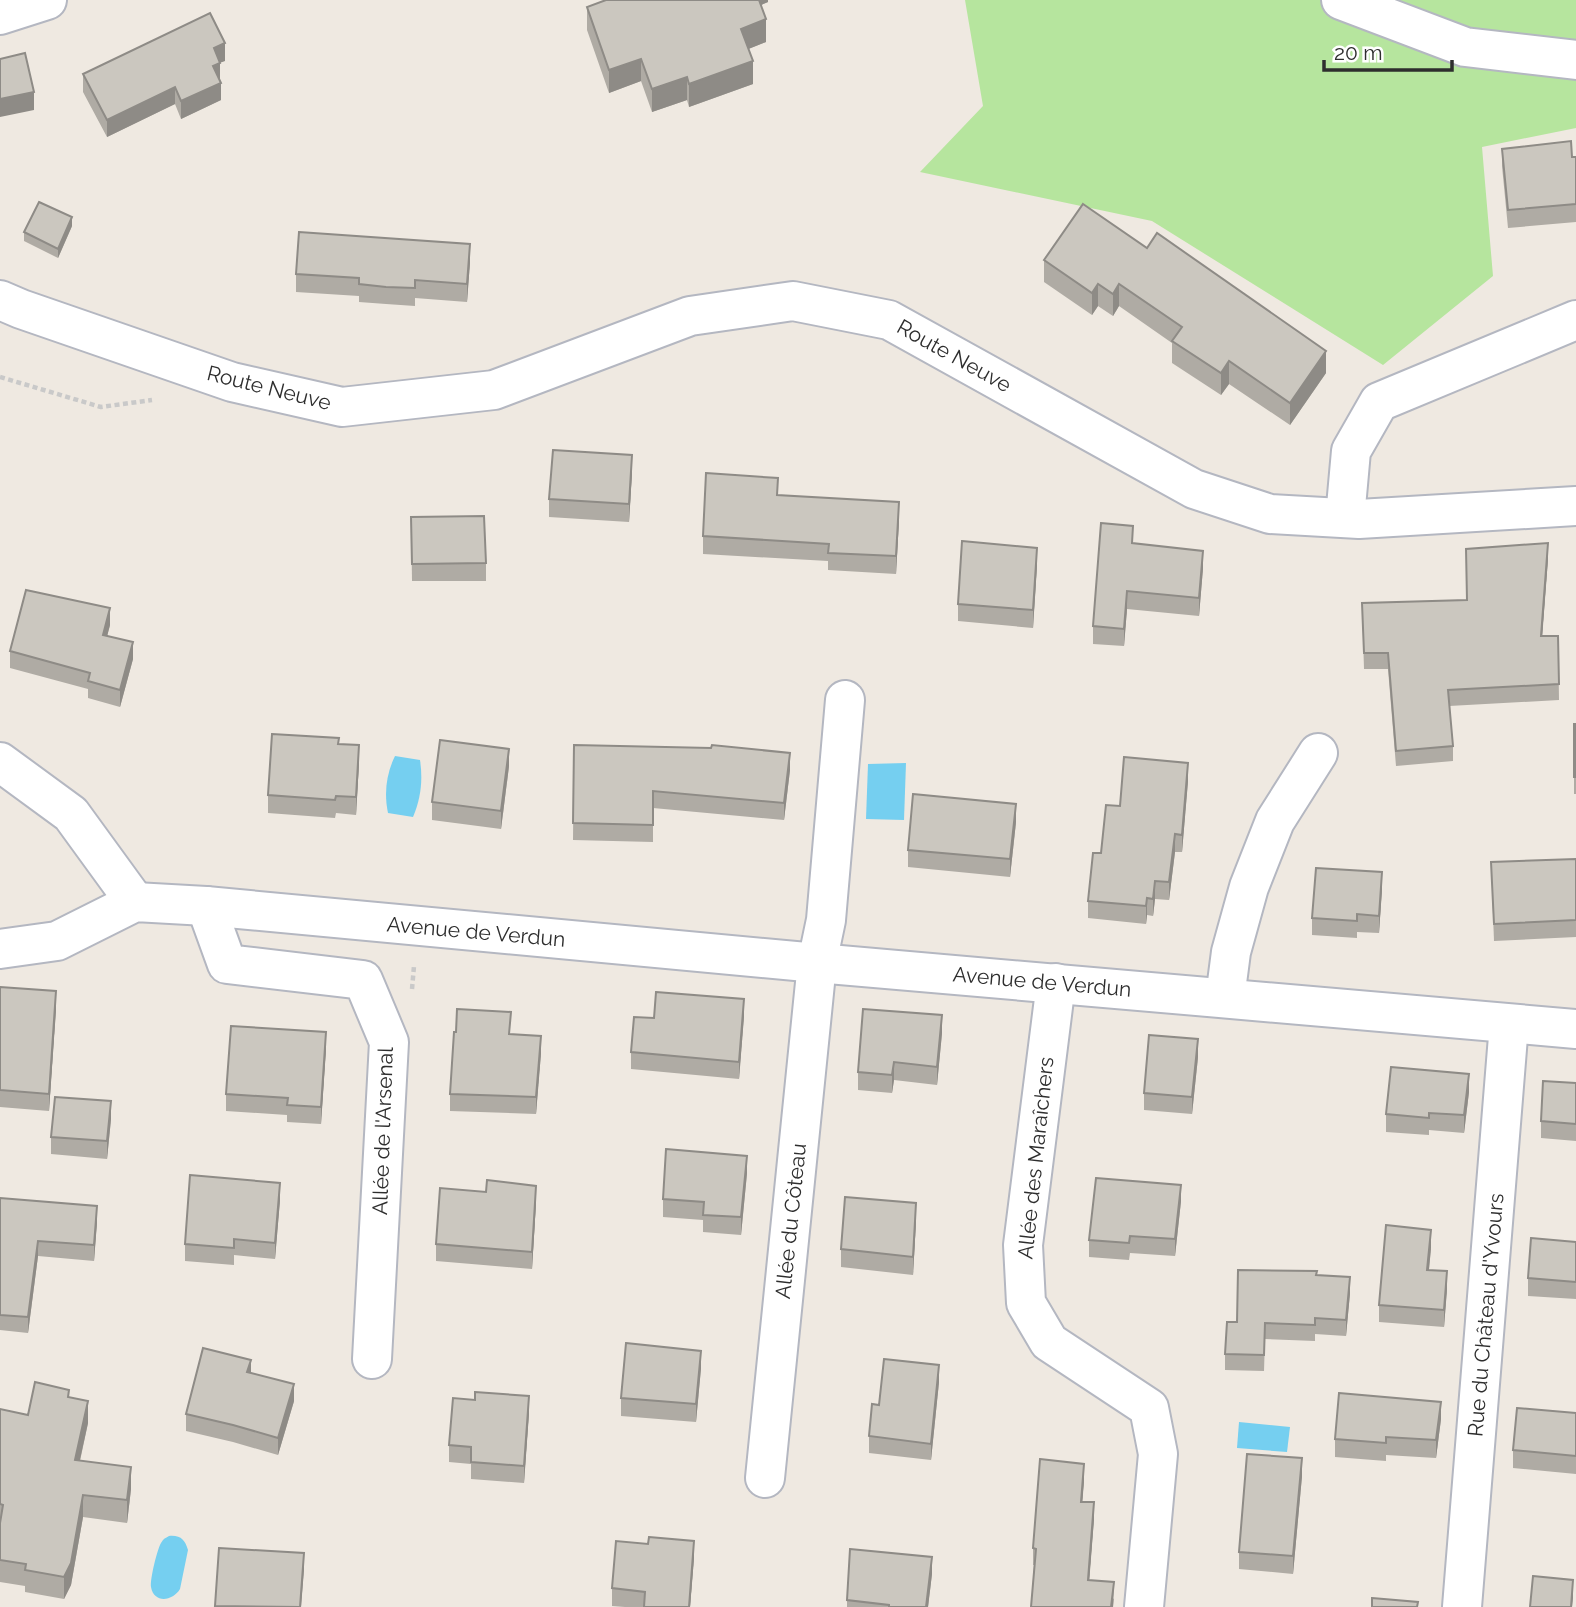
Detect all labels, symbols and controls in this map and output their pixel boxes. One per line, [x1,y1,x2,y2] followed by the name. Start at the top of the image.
[1324,28,1452,72] scale bar
[1334,40,1382,65] text: 20 m
[893,314,1016,397] street label: Route Neuve
[205,360,334,415] street label: Route Neuve
[386,911,566,952] street label: Avenue de Verdun
[952,961,1132,1002] street label: Avenue de Verdun
[367,1046,398,1215] street label: Allée de l'Arsenal
[1012,1056,1059,1260] street label: Allée des Maraîchers
[770,1142,811,1300] street label: Allée du Côteau
[1462,1192,1509,1438] street label: Rue du Château d'Yvours

